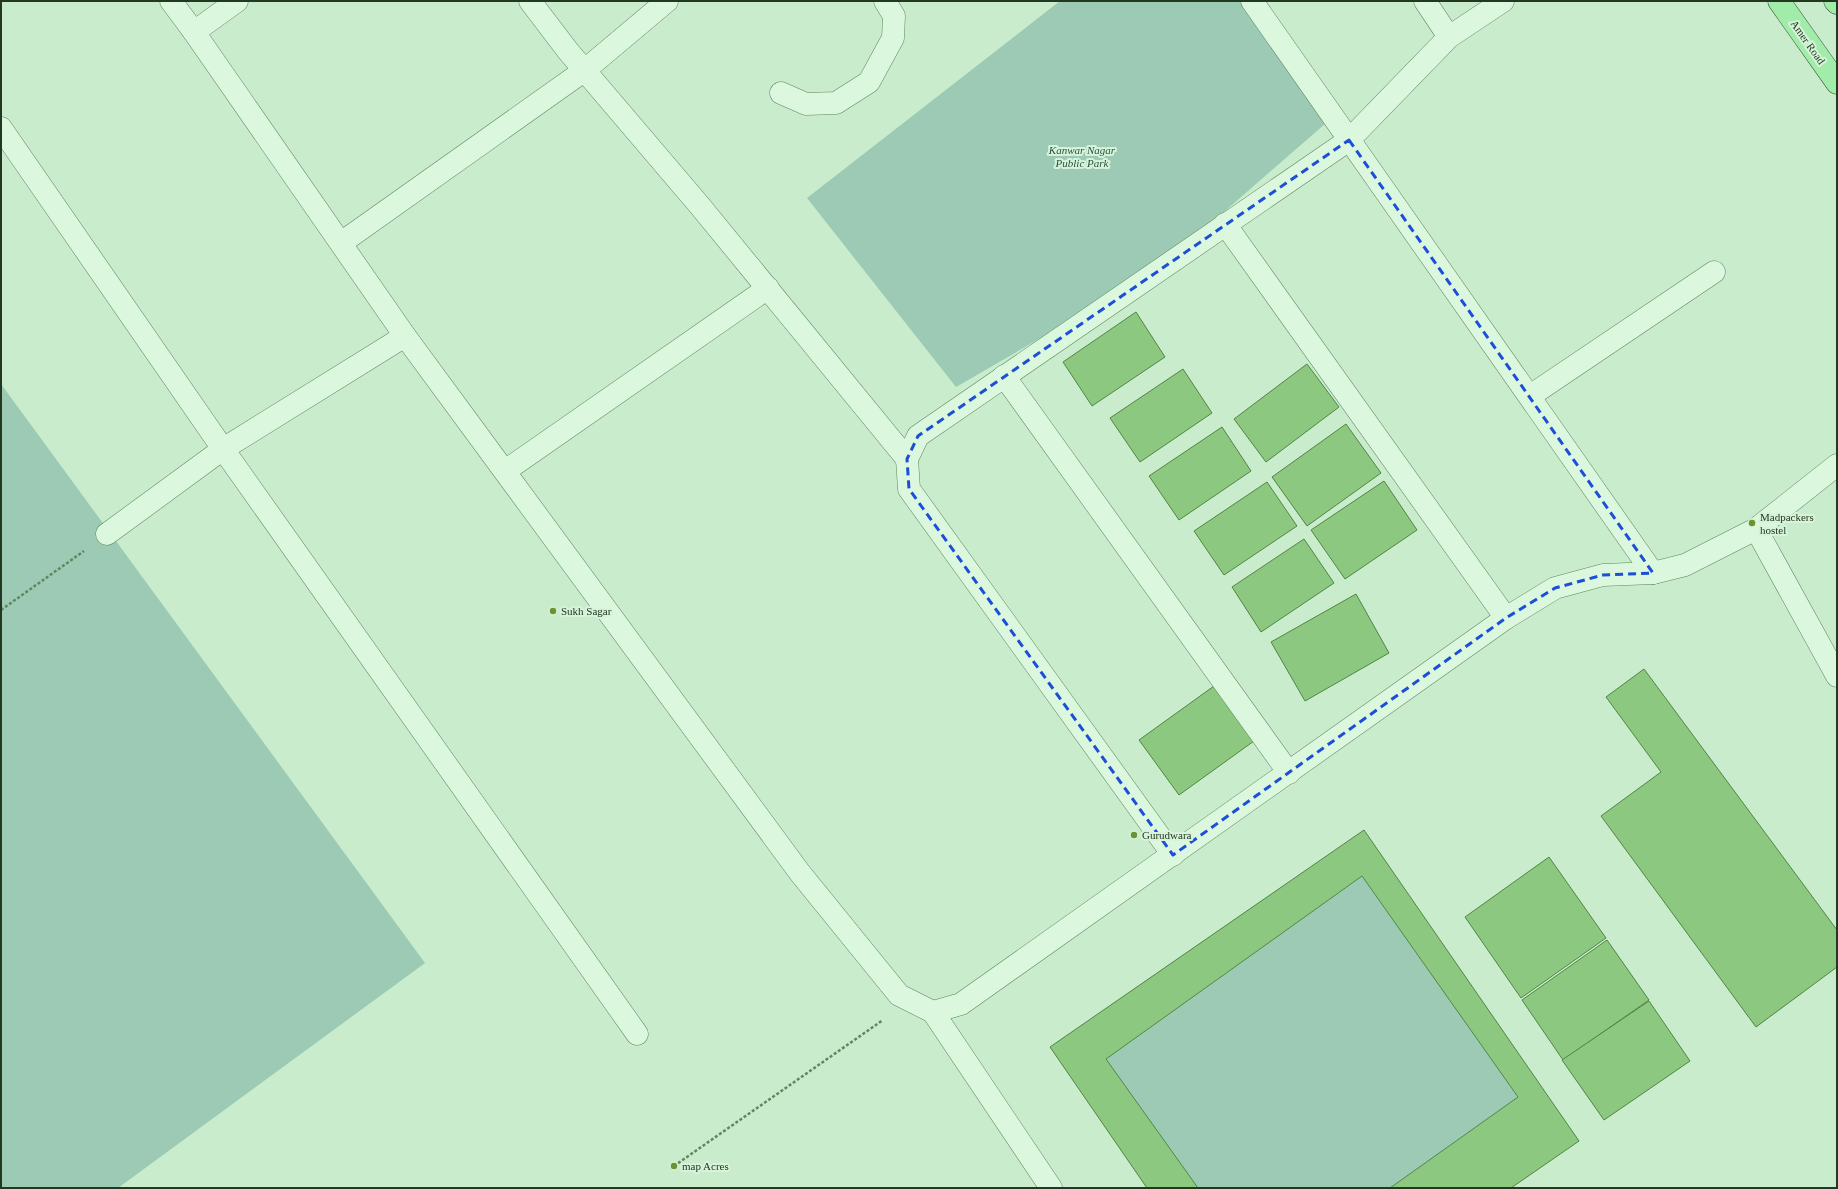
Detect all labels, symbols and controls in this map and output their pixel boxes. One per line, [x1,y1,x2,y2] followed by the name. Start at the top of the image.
[1788,18,1828,67] street label: Amer Road
[1048,144,1116,169] park label: Kanwar Nagar Public Park
[1760,511,1814,536] place label: Madpackers hostel
[1747,518,1757,528] marker: Madpackers hostel
[561,605,612,617] place label: Sukh Sagar
[548,606,558,616] marker: Sukh Sagar
[1142,829,1192,841] place label: Gurudwara
[1129,830,1139,840] marker: Gurudwara
[682,1160,729,1172] place label: map Acres
[669,1161,679,1171] marker: map Acres

